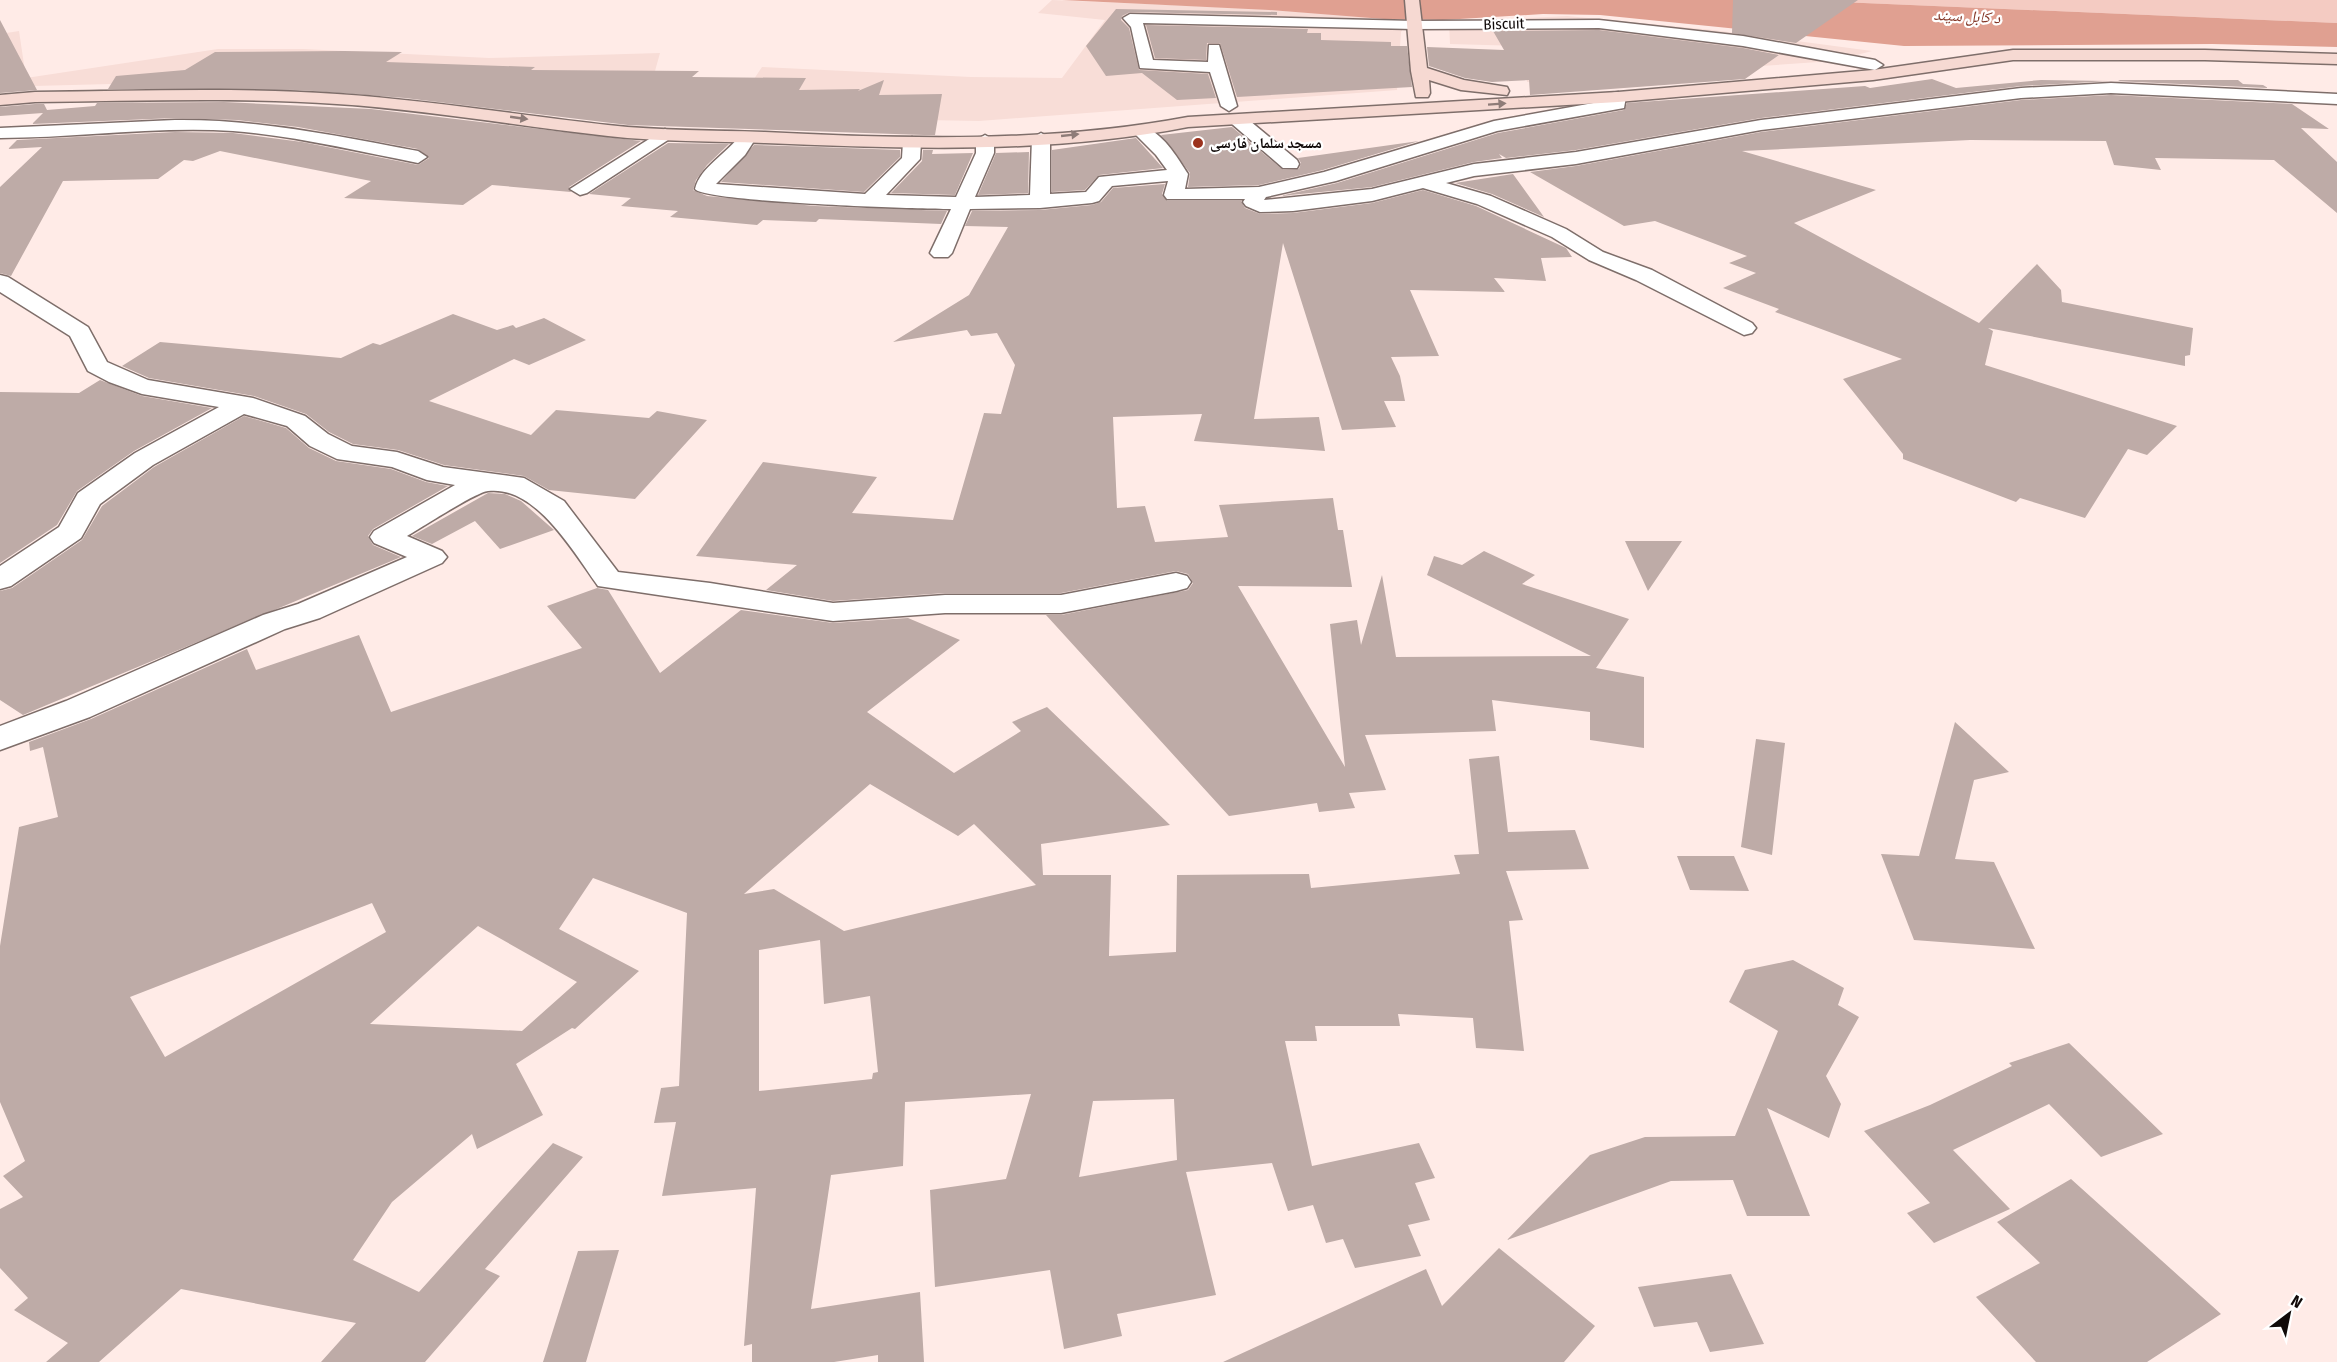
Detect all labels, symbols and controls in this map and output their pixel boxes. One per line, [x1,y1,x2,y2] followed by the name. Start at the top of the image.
[1933,5,2001,28] water label: د کابل سيند
[1483,14,1525,34] street label: Biscuit
[1488,100,1507,109] one-way arrow
[510,113,529,123] one-way arrow
[1060,130,1079,139] one-way arrow
[1210,134,1322,152] place label: مسجد سلمان فارسی
[1191,136,1205,150] marker: مسجد سلمان فارسی
[2259,1284,2319,1344] north arrow
[2288,1291,2306,1312] text: N

